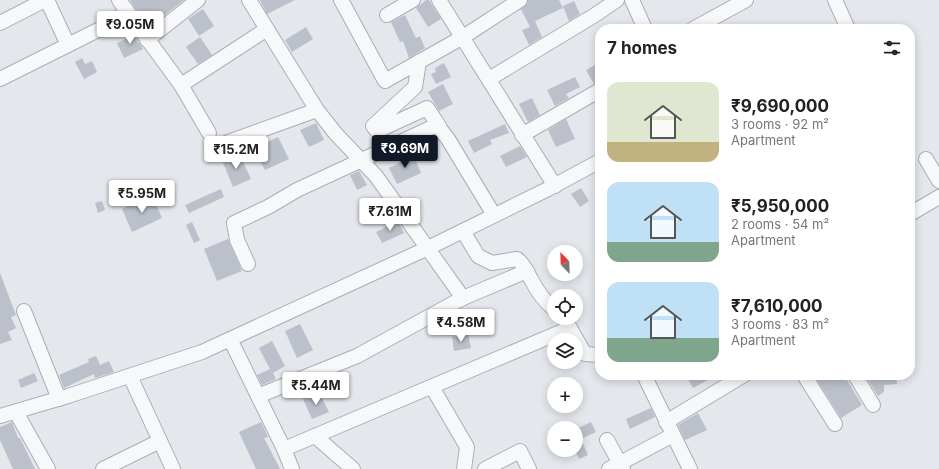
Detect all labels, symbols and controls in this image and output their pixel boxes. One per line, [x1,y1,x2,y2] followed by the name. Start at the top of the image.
[97,11,163,45] pin: ₹9.05M
[106,16,154,32] text: ₹9.05M
[881,37,903,59] icon: filters
[607,38,677,58] text: 7 homes
[731,96,829,116] text: ₹9,690,000
[639,98,687,146] icon: home
[731,116,829,132] text: 3 rooms · 92 m²
[731,132,796,148] text: Apartment
[372,135,438,169] pin: ₹9.69M
[203,136,269,170] pin: ₹15.2M
[381,140,429,156] text: ₹9.69M
[213,141,259,157] text: ₹15.2M
[109,180,175,214] pin: ₹5.95M
[118,185,166,201] text: ₹5.95M
[731,196,829,216] text: ₹5,950,000
[357,198,423,232] pin: ₹7.61M
[639,198,687,246] icon: home
[368,203,412,219] text: ₹7.61M
[731,216,829,232] text: 2 rooms · 54 m²
[731,232,796,248] text: Apartment
[547,245,583,281] north arrow
[547,245,583,457] map controls
[547,289,583,325] button: locate
[731,296,823,316] text: ₹7,610,000
[639,298,687,346] icon: home
[428,309,494,343] pin: ₹4.58M
[437,314,485,330] text: ₹4.58M
[731,316,829,332] text: 3 rooms · 83 m²
[731,332,796,348] text: Apartment
[547,333,583,369] button: layers
[283,372,349,406] pin: ₹5.44M
[291,377,341,393] text: ₹5.44M
[547,377,583,413] button: +
[547,421,583,457] button: −

